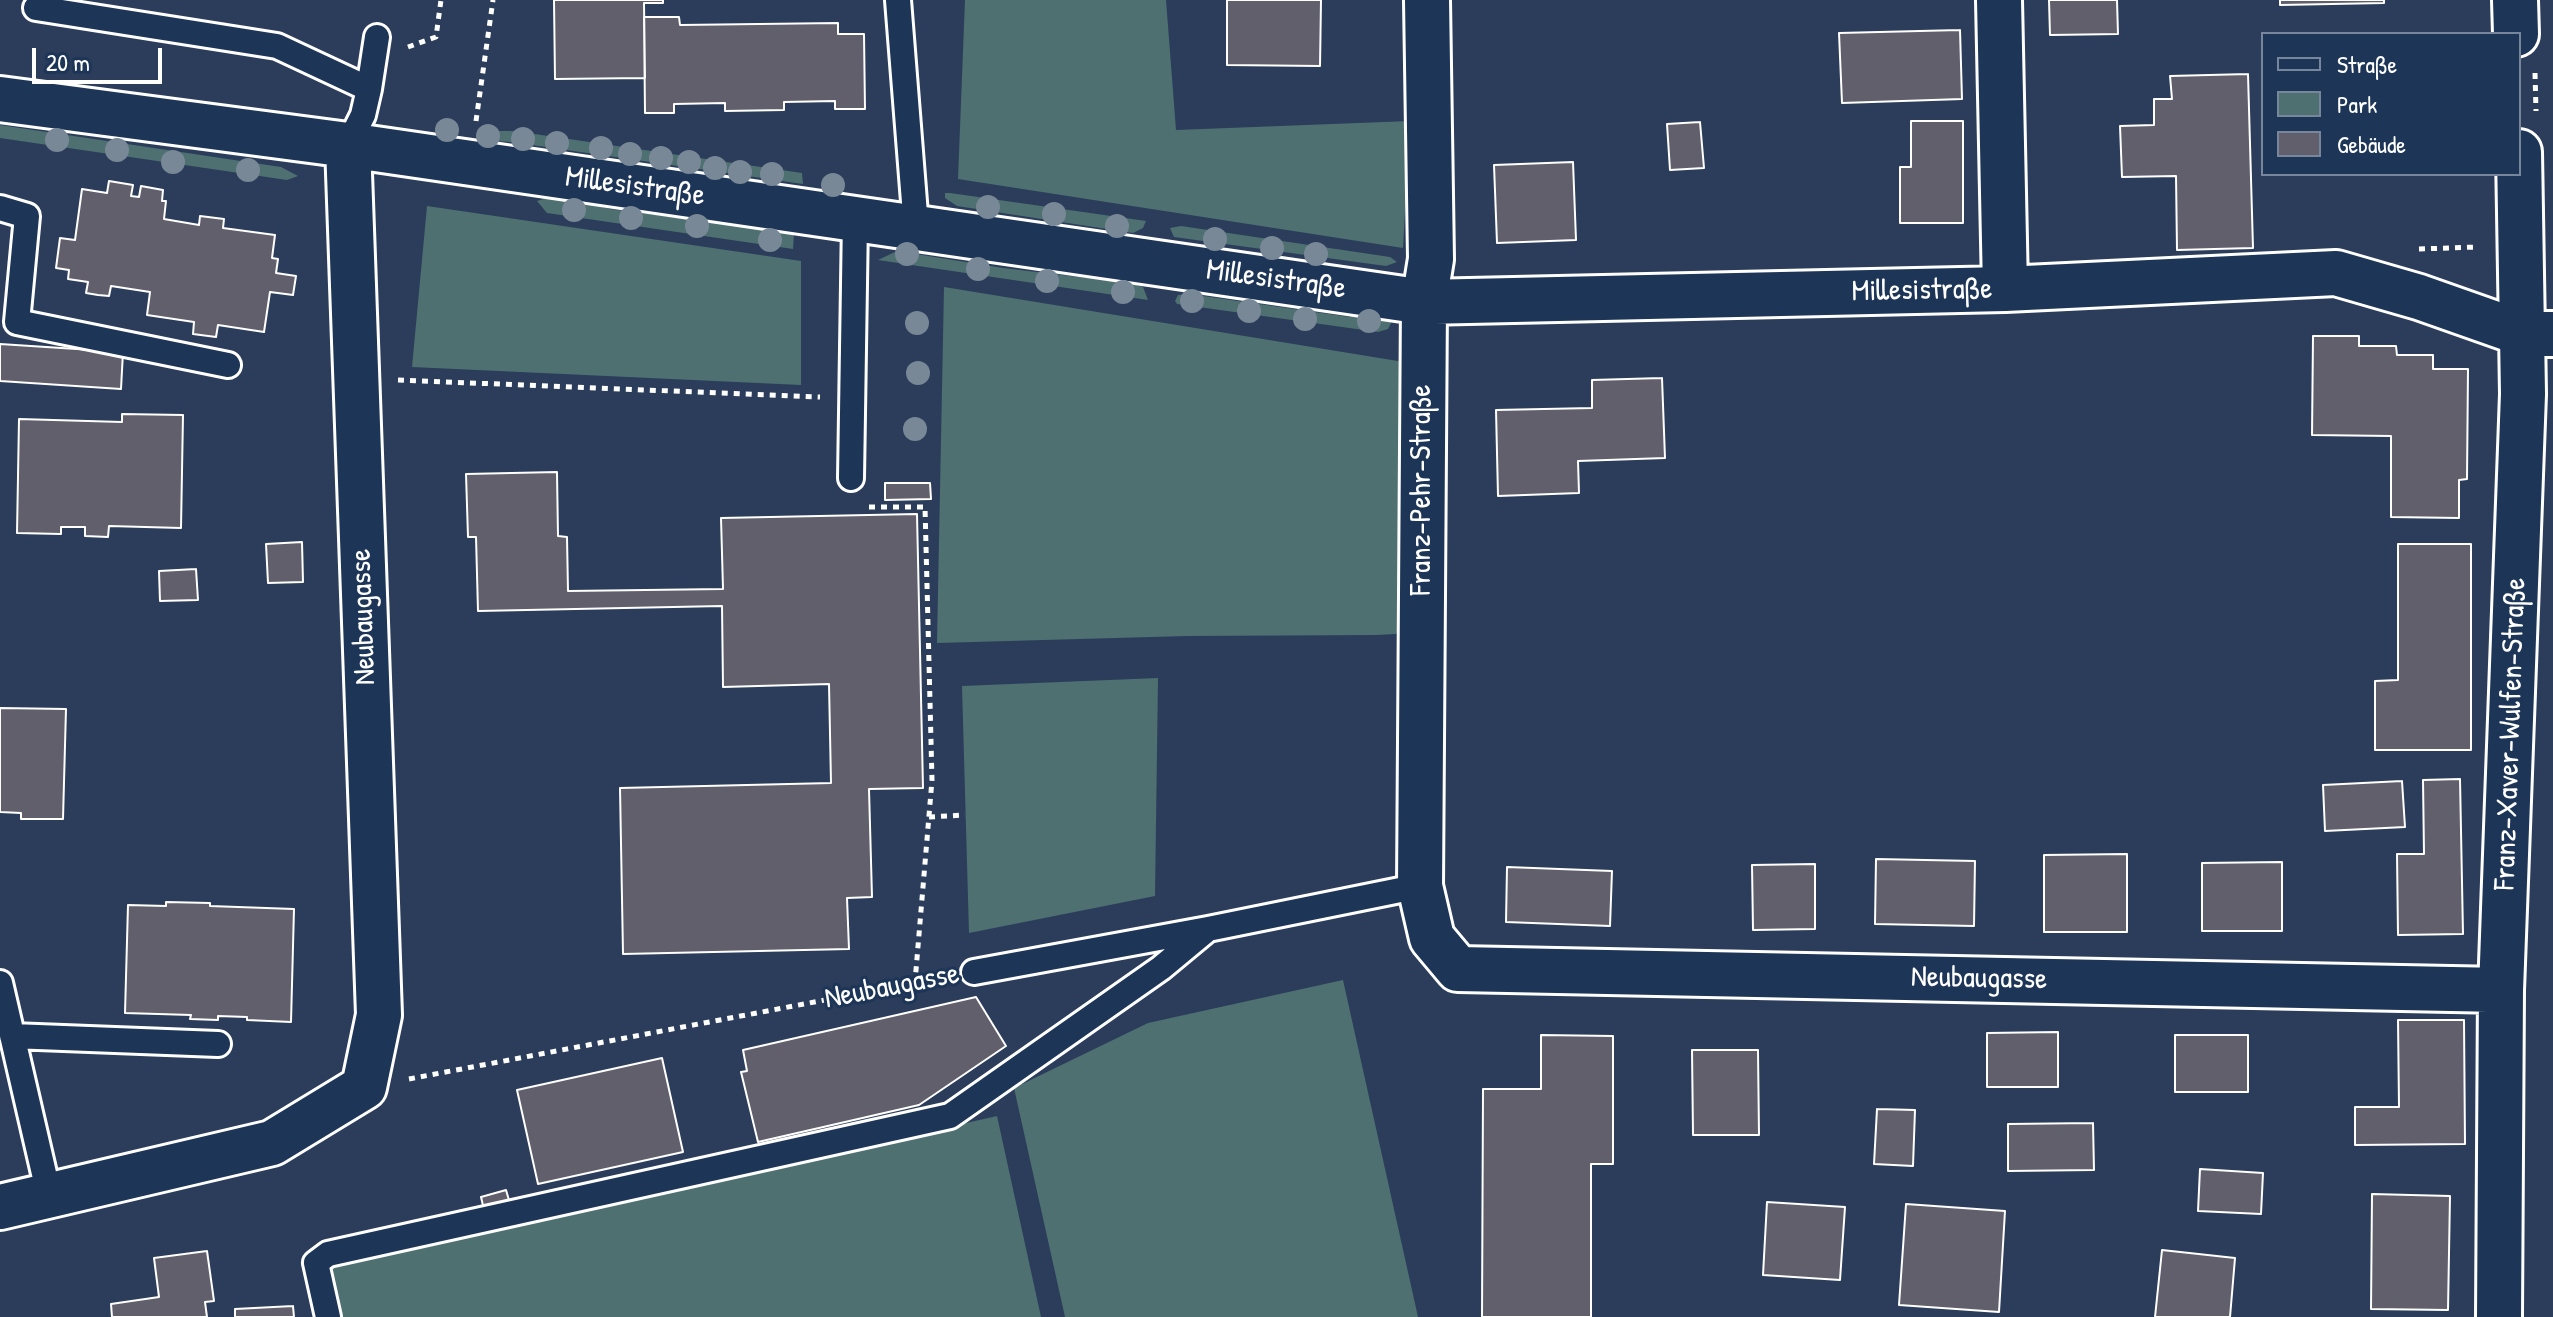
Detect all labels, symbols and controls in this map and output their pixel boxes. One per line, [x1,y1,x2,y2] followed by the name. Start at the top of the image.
[36,32,166,82] scale bar
[2261,32,2521,176] legend
[46,46,90,78] text: 20 m
[2337,48,2397,80] text: Straße
[2337,88,2377,120] text: Park
[2337,128,2406,160] text: Gebäude
[563,159,707,215] street label: Millesistraße
[1204,252,1348,308] street label: Millesistraße
[1851,272,1993,310] street label: Millesistraße
[1404,385,1440,595] street label: Franz-Pehr-Straße
[344,548,384,686] street label: Neubaugasse
[2488,577,2534,891] street label: Franz-Xaver-Wulfen-Straße
[822,956,962,1018] street label: Neubaugasse
[1911,960,2047,998] street label: Neubaugasse

